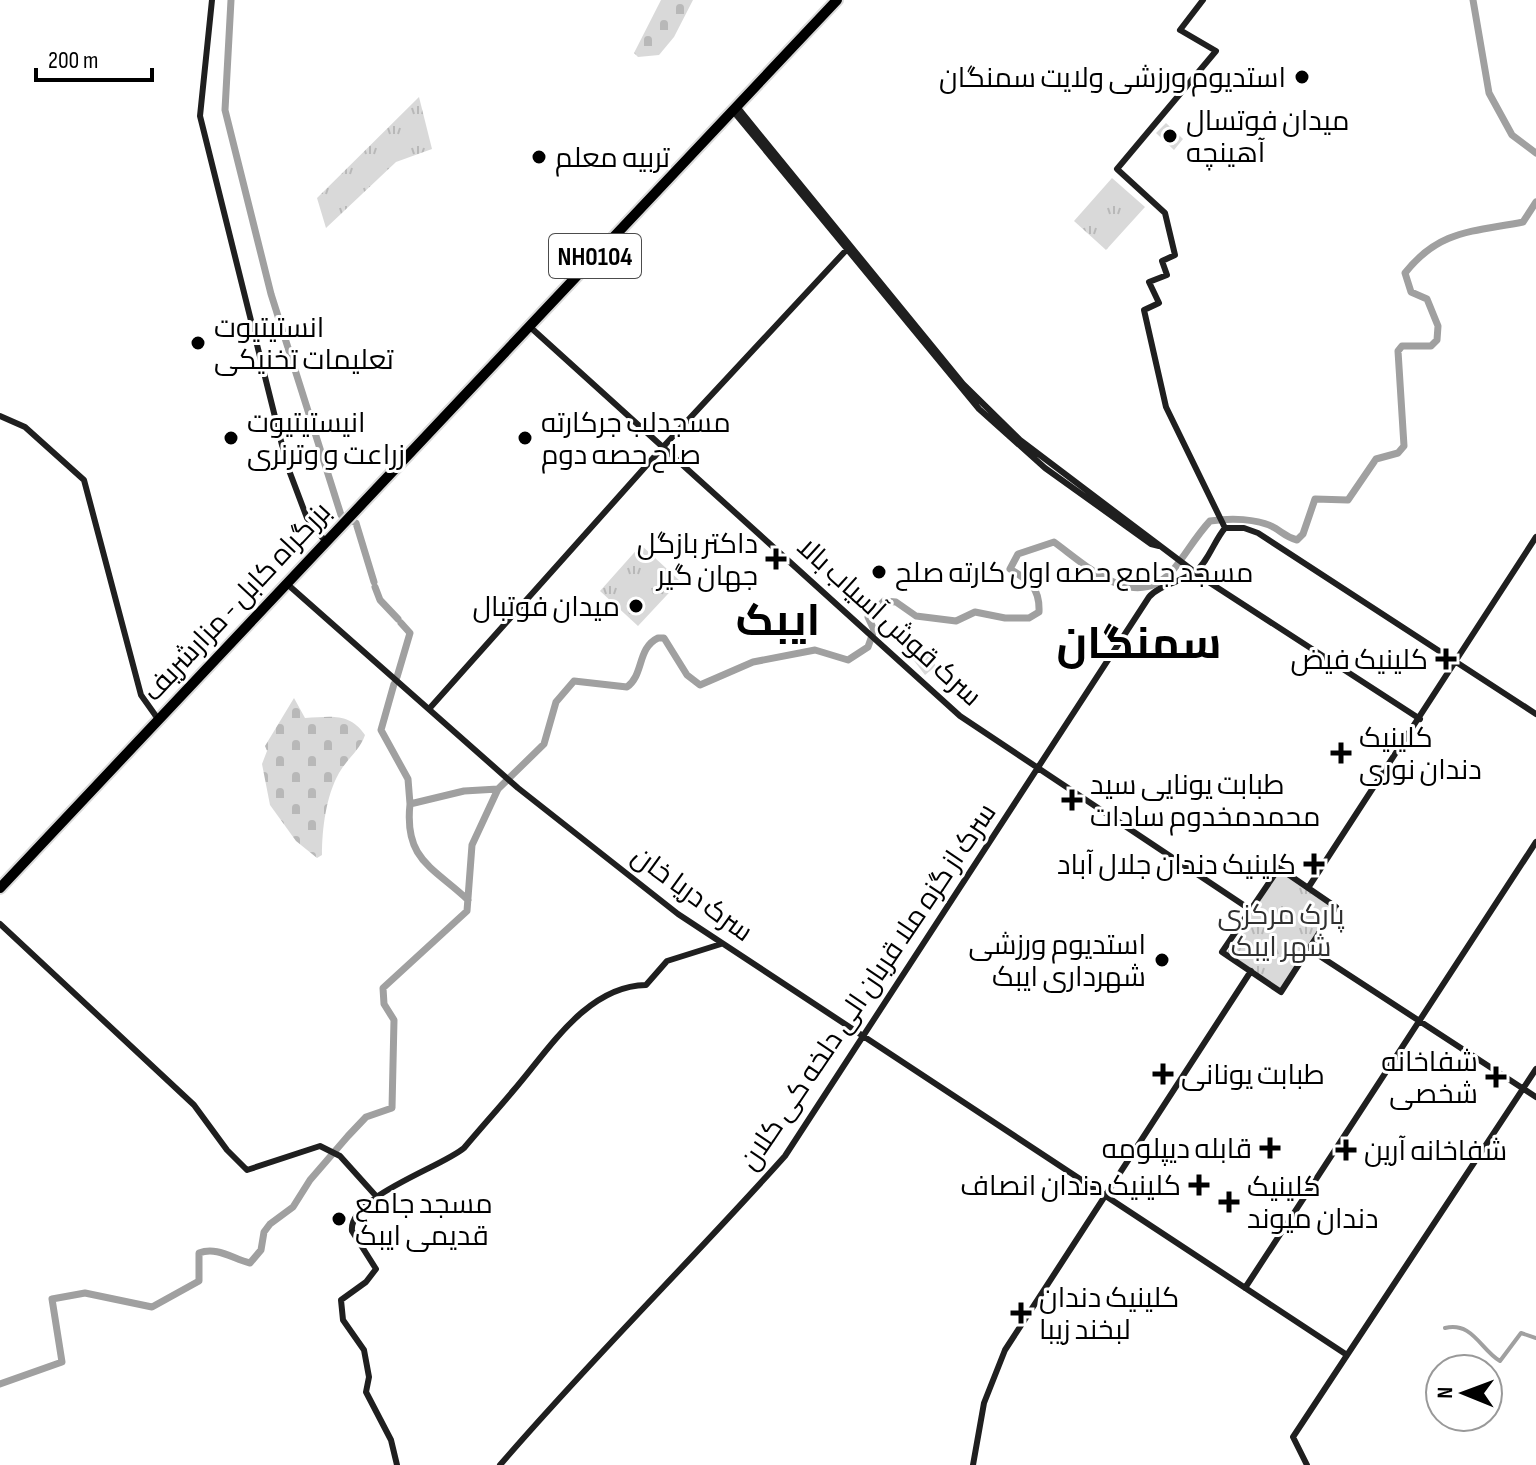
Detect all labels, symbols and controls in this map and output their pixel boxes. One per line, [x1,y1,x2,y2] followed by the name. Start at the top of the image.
[36,32,152,82] scale bar
[48,46,99,75] text: 200 m
[939,62,1286,97] place label: استدیوم ورزشی ولایت سمنگان
[1293,68,1311,86] marker: استدیوم ورزشی ولایت سمنگان
[1186,105,1349,171] place label: میدان فوتسال آهینچه
[1161,127,1179,145] marker: میدان فوتسال آهینچه
[555,142,671,177] place label: تربیه معلم
[530,148,548,166] marker: تربیه معلم
[549,234,641,278] road number: NH0104
[214,312,394,377] place label: انستیتیوت تعلیمات تخنیکی
[189,334,207,352] marker: انستیتیوت تعلیمات تخنیکی
[247,407,405,472] place label: انیستیتیوت زراعت و وترنری
[541,407,731,474] place label: مسجدلب جرکارته صلح حصه دوم
[222,429,240,447] marker: انیستیتیوت زراعت و وترنری
[516,429,534,447] marker: مسجدلب جرکارته صلح حصه دوم
[136,496,338,708] street label: بزرگراه کابل - مزارشریف
[637,528,758,593] place label: داکتر بازگل جهان گیر
[790,531,988,714] street label: سرک قوش آسیاب بالا
[765,548,787,570] marker: داکتر بازگل جهان گیر
[895,557,1254,591] place label: مسجد جامع حصه اول کارته صلح
[870,563,888,581] marker: مسجد جامع حصه اول کارته صلح
[472,591,620,624] place label: میدان فوتبال
[736,595,820,648] district label: ایبک
[627,597,645,615] marker: میدان فوتبال
[1057,618,1221,671] district label: سمنگان
[1290,644,1428,677] place label: کلینیک فیض
[1435,648,1457,670] marker: کلینیک فیض
[1359,722,1482,787] place label: کلینیک دندان نوری
[1330,742,1352,764] marker: کلینیک دندان نوری
[1090,769,1320,836] place label: طبابت یونایی سید محمدمخدوم سادات
[1061,789,1083,811] marker: طبابت یونایی سید محمدمخدوم سادات
[733,797,1004,1176] street label: سرک از گزه ملا قربان الی دلخه کی کلان
[625,839,759,949] street label: سرک دریا خان
[1057,849,1296,882] place label: کلینیک دندان جلال آباد
[1303,853,1325,875] marker: کلینیک دندان جلال آباد
[1218,899,1345,964] park label: پارک مرکزی شهر ایبک
[969,929,1146,994] place label: استدیوم ورزشی شهرداری ایبک
[1153,951,1171,969] marker: استدیوم ورزشی شهرداری ایبک
[1381,1046,1478,1111] place label: شفاخانه شخصی
[1181,1059,1325,1092] place label: طبابت یونانی
[1152,1063,1174,1085] marker: طبابت یونانی
[1485,1066,1507,1088] marker: شفاخانه شخصی
[1102,1133,1252,1166] place label: قابله دیپلومه
[1364,1135,1507,1168] place label: شفاخانه آرین
[1259,1137,1281,1159] marker: قابله دیپلومه
[1335,1139,1357,1161] marker: شفاخانه آرین
[960,1170,1181,1203] place label: کلینیک دندان انصاف
[1247,1171,1378,1236] place label: کلینیک دندان میوند
[1188,1174,1210,1196] marker: کلینیک دندان انصاف
[355,1188,493,1253] place label: مسجد جامع قدیمی ایبک
[1218,1191,1240,1213] marker: کلینیک دندان میوند
[330,1210,348,1228] marker: مسجد جامع قدیمی ایبک
[1039,1282,1179,1347] place label: کلینیک دندان لبخند زیبا
[1010,1302,1032,1324] marker: کلینیک دندان لبخند زیبا
[1424,1353,1504,1433] north arrow
[1432,1387,1459,1399] text: N

